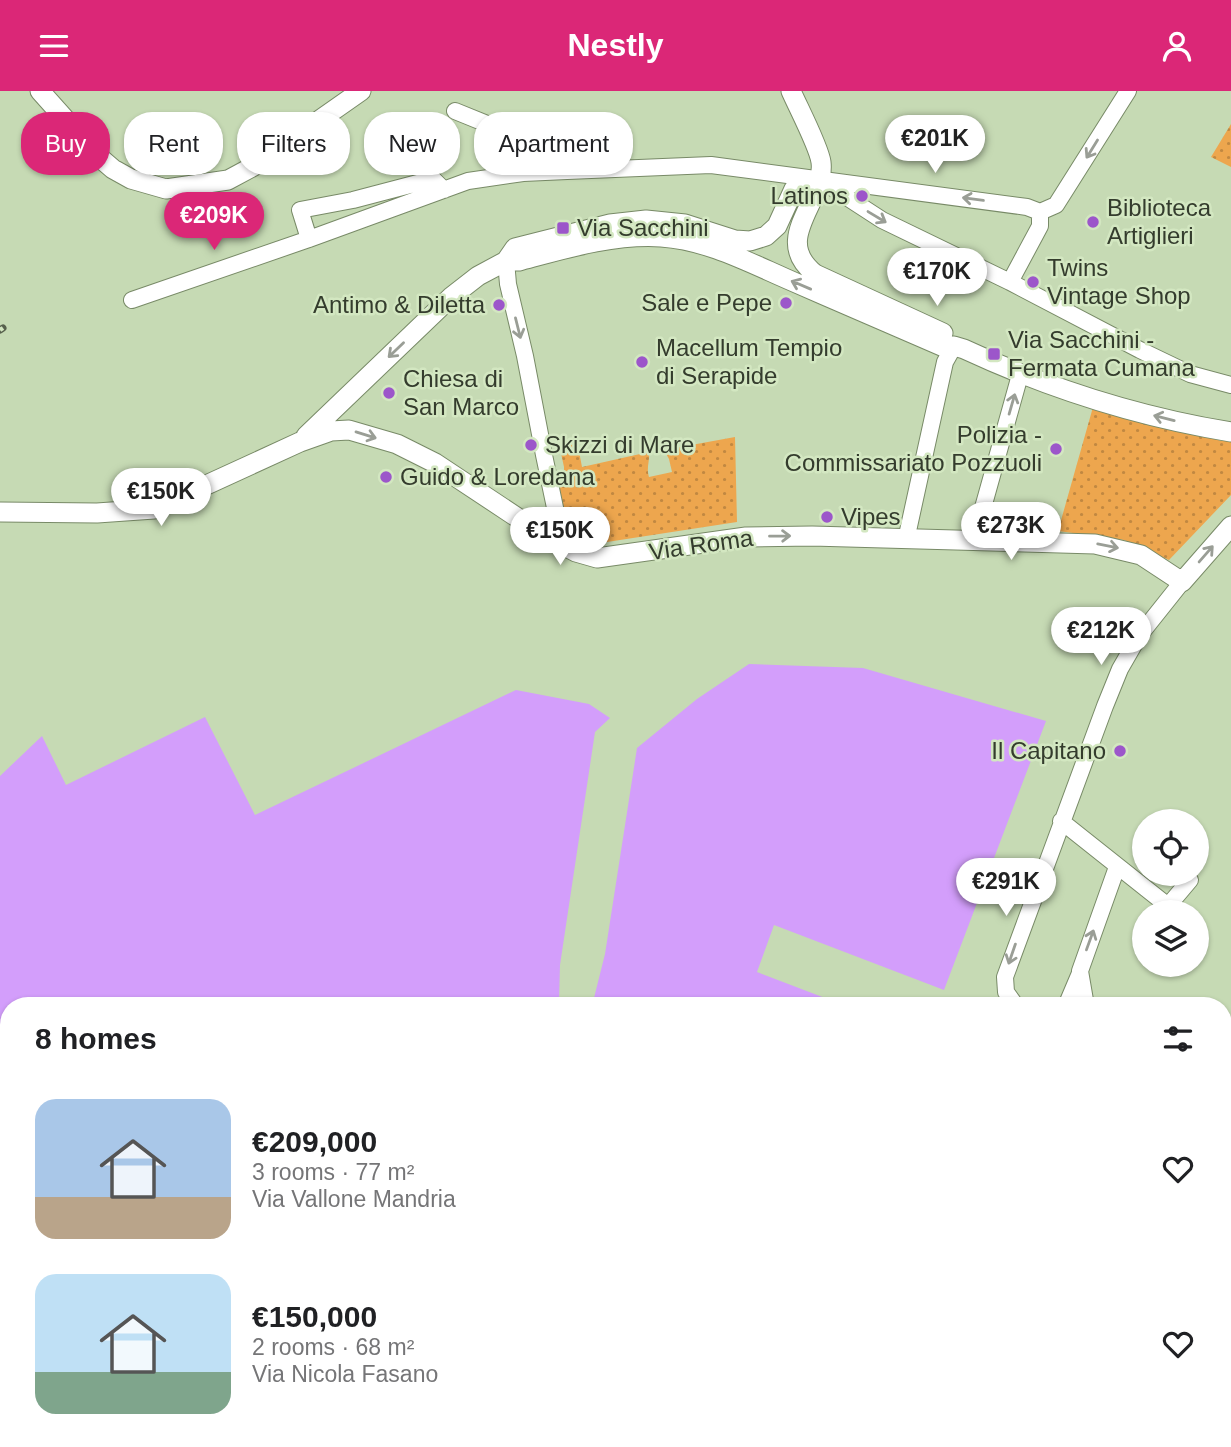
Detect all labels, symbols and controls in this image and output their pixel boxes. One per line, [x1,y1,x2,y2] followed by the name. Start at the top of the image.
[35,27,73,65] icon: menu
[567,27,664,63] text: Nestly
[1158,27,1196,65] icon: person
[21,112,110,175] chip: Buy
[124,112,223,175] chip: Rent
[237,112,350,175] chip: Filters
[364,112,460,175] chip: New
[474,112,633,175] chip: Apartment
[886,115,984,175] pin: €201K
[901,125,969,151] text: €201K
[1084,138,1098,158] one-way arrow
[771,182,848,209] place label: Latinos
[854,188,870,204] marker: Latinos
[963,192,985,205] one-way arrow
[165,193,263,252] pin: €209K
[1107,194,1212,249] place label: Biblioteca Artiglieri
[180,202,248,228] text: €209K
[866,210,886,224] one-way arrow
[577,214,709,241] place label: Via Sacchini
[1085,214,1101,230] marker: Biblioteca Artiglieri
[555,220,571,236] marker: Via Sacchini
[888,249,986,308] pin: €170K
[1047,254,1191,309] place label: Twins Vintage Shop
[903,258,971,284] text: €170K
[1025,274,1041,290] marker: Twins Vintage Shop
[791,278,812,291] one-way arrow
[641,289,772,316] place label: Sale e Pepe
[313,291,486,318] place label: Antimo & Diletta
[778,295,794,311] marker: Sale e Pepe
[491,297,507,313] marker: Antimo & Diletta
[512,316,525,339] one-way arrow
[1008,326,1195,381] place label: Via Sacchini - Fermata Cumana
[656,334,842,389] place label: Macellum Tempio di Serapide
[388,341,405,358] one-way arrow
[986,346,1002,362] marker: Via Sacchini - Fermata Cumana
[634,354,650,370] marker: Macellum Tempio di Serapide
[403,365,519,420] place label: Chiesa di San Marco
[381,385,397,401] marker: Chiesa di San Marco
[1007,393,1020,415] one-way arrow
[1153,411,1176,424] one-way arrow
[785,421,1042,476] place label: Polizia - Commissariato Pozzuoli
[355,429,377,442] one-way arrow
[545,431,694,458] place label: Skizzi di Mare
[523,437,539,453] marker: Skizzi di Mare
[1048,441,1064,457] marker: Polizia - Commissariato Pozzuoli
[400,463,595,490] place label: Guido & Loredana
[112,469,210,528] pin: €150K
[378,469,394,485] marker: Guido & Loredana
[127,478,195,504] text: €150K
[841,503,901,530] place label: Vipes
[962,503,1060,562] pin: €273K
[511,507,609,567] pin: €150K
[819,509,835,525] marker: Vipes
[977,512,1045,538] text: €273K
[526,517,594,543] text: €150K
[647,524,755,565] street label: Via Roma
[768,530,791,543] one-way arrow
[1096,540,1119,553] one-way arrow
[1198,545,1214,563] one-way arrow
[1052,607,1150,667] pin: €212K
[1067,617,1135,643] text: €212K
[991,737,1106,764] place label: Il Capitano
[1112,743,1128,759] marker: Il Capitano
[1132,809,1209,977] map controls
[1132,809,1209,886] button: locate
[957,859,1055,918] pin: €291K
[972,868,1040,894] text: €291K
[1132,900,1209,977] button: layers
[1085,930,1097,952] one-way arrow
[1005,943,1018,965] one-way arrow
[1159,1020,1197,1058] icon: filters
[35,1022,157,1055] text: 8 homes
[252,1125,377,1158] text: €209,000
[91,1127,175,1211] icon: home
[1159,1150,1197,1188] icon: heart
[252,1159,414,1185] text: 3 rooms · 77 m²
[252,1186,456,1212] text: Via Vallone Mandria
[252,1300,377,1333] text: €150,000
[91,1302,175,1386] icon: home
[1159,1325,1197,1363] icon: heart
[252,1334,414,1360] text: 2 rooms · 68 m²
[252,1361,438,1387] text: Via Nicola Fasano

